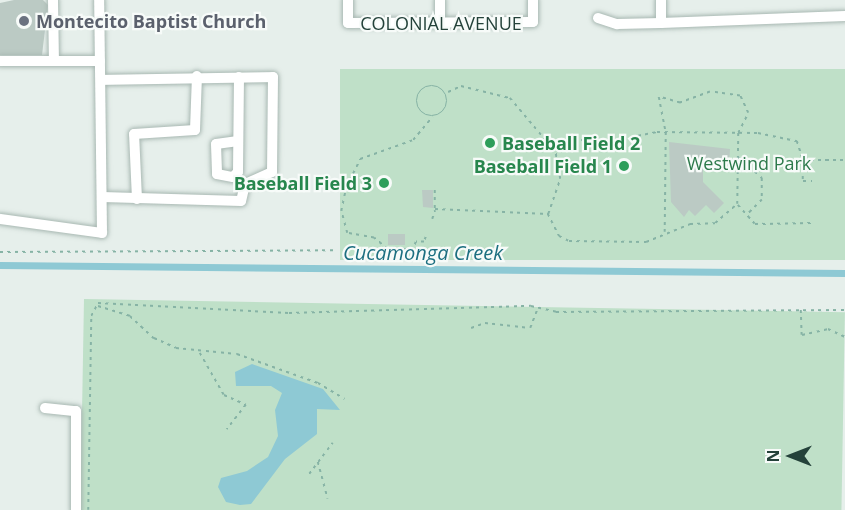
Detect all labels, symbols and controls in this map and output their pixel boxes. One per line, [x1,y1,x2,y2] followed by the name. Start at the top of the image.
[36,10,266,32] place label: Montecito Baptist Church
[360,12,522,34] street label: COLONIAL AVENUE
[17,14,31,28] marker: Montecito Baptist Church
[502,132,640,154] place label: Baseball Field 2
[483,136,497,150] marker: Baseball Field 2
[687,152,811,174] park label: Westwind Park
[474,155,612,177] place label: Baseball Field 1
[617,159,631,173] marker: Baseball Field 1
[234,172,372,194] place label: Baseball Field 3
[377,176,391,190] marker: Baseball Field 3
[343,240,503,264] water label: Cucamonga Creek
[761,426,821,486] north arrow
[762,450,784,463] text: N

